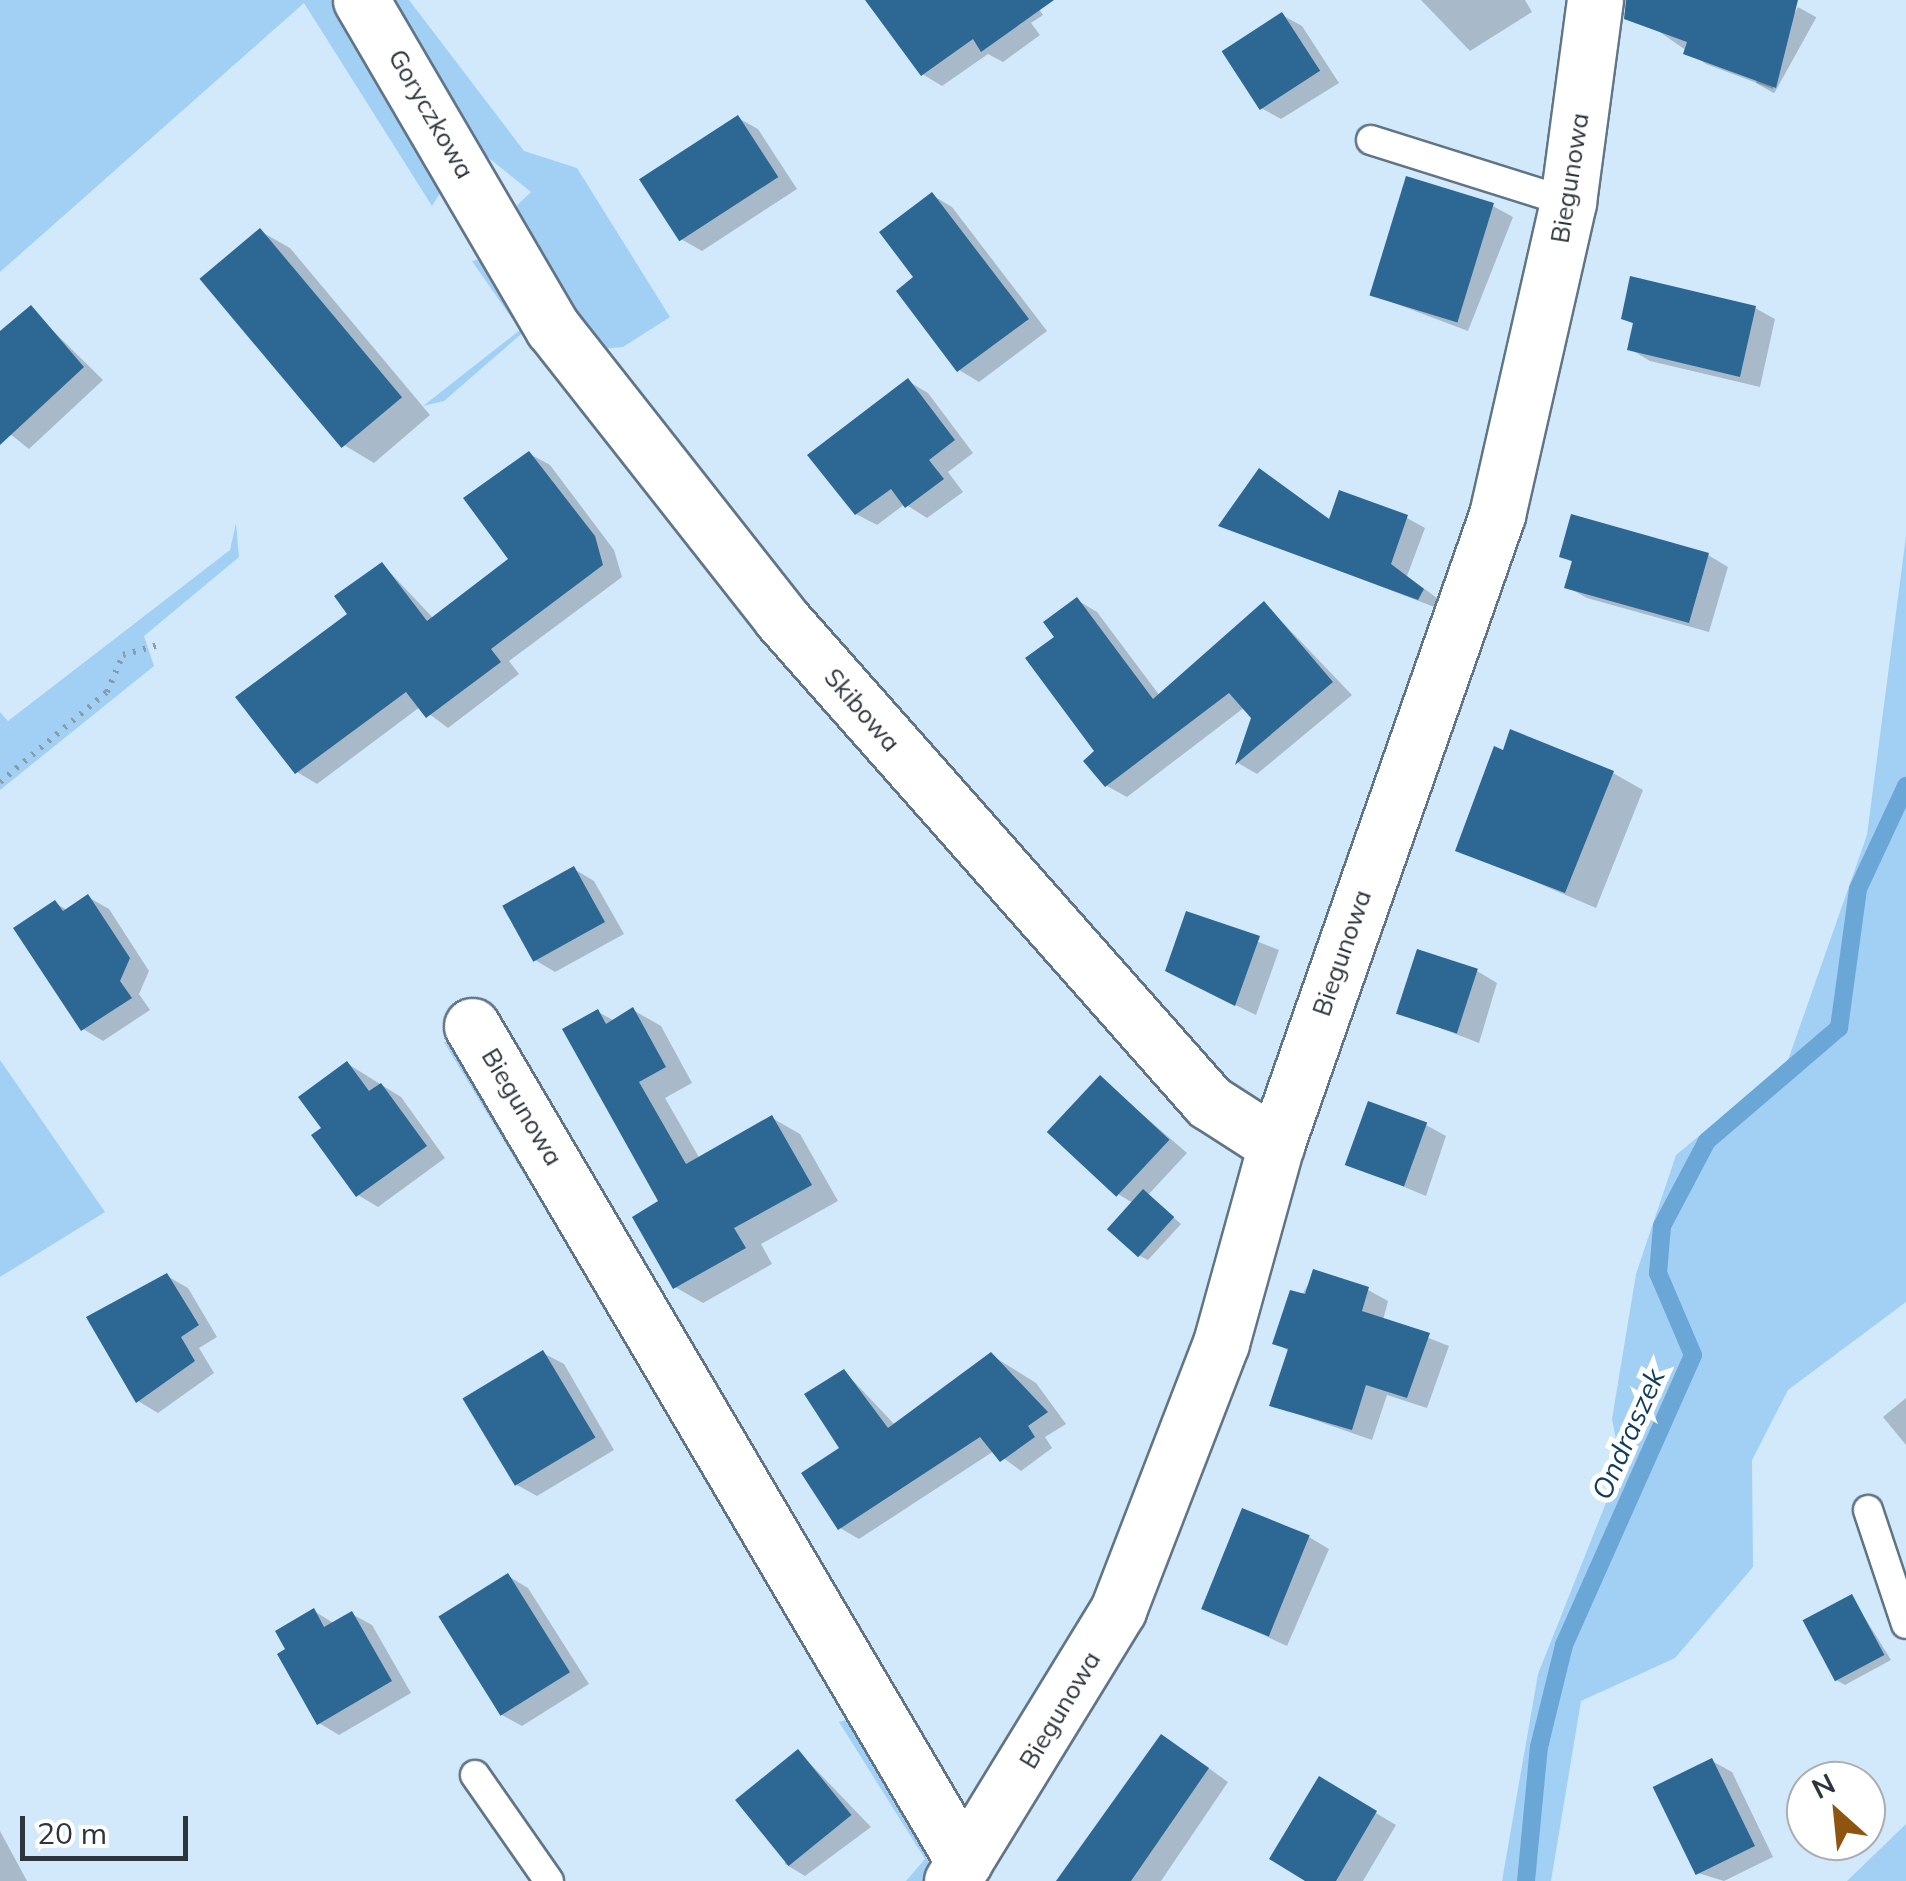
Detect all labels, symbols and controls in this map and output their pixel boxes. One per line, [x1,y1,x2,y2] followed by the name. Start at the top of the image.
[382,44,480,184] street label: Goryczkowa
[1545,111,1595,245] street label: Biegunowa
[818,662,906,758] street label: Skibowa
[1306,886,1378,1020] street label: Biegunowa
[475,1043,569,1171] street label: Biegunowa
[1584,1364,1672,1504] water label: Ondraszek
[1013,1646,1107,1774] street label: Biegunowa
[1786,1761,1886,1861] north arrow
[1806,1765,1840,1806] text: N
[25,1796,192,1858] scale bar
[37,1814,107,1852] text: 20 m

